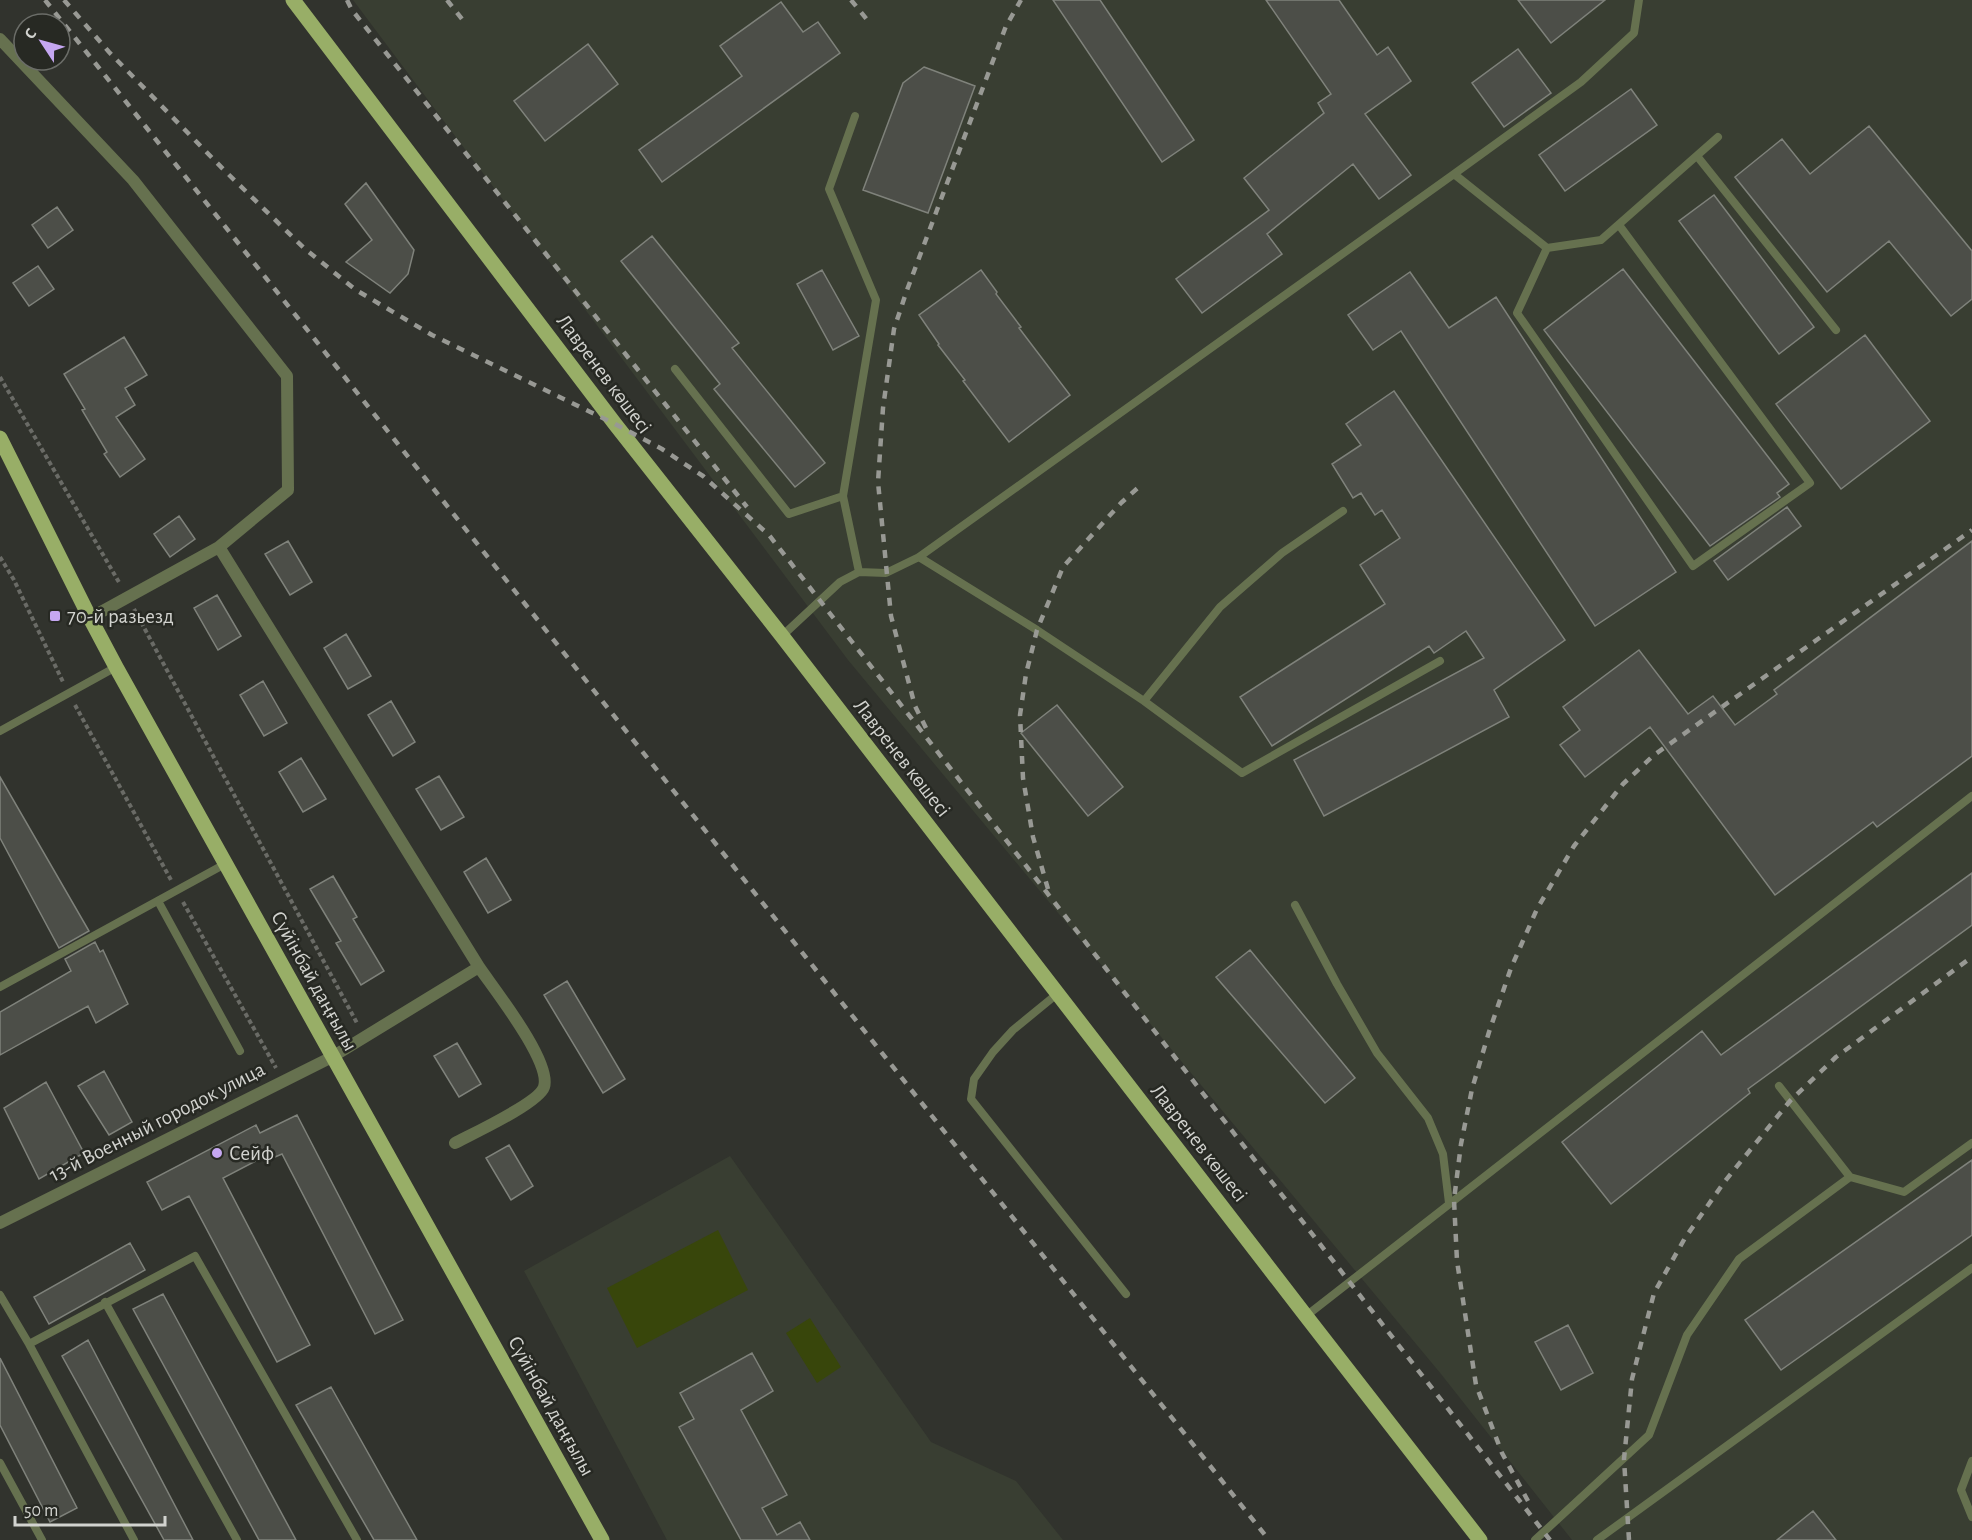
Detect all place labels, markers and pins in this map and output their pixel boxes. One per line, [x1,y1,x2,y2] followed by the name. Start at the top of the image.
[67,606,174,627] place label: 70-й разьезд
[48,609,62,623] marker: 70-й разьезд
[229,1143,274,1164] place label: Сейф
[210,1146,224,1160] marker: Сейф

